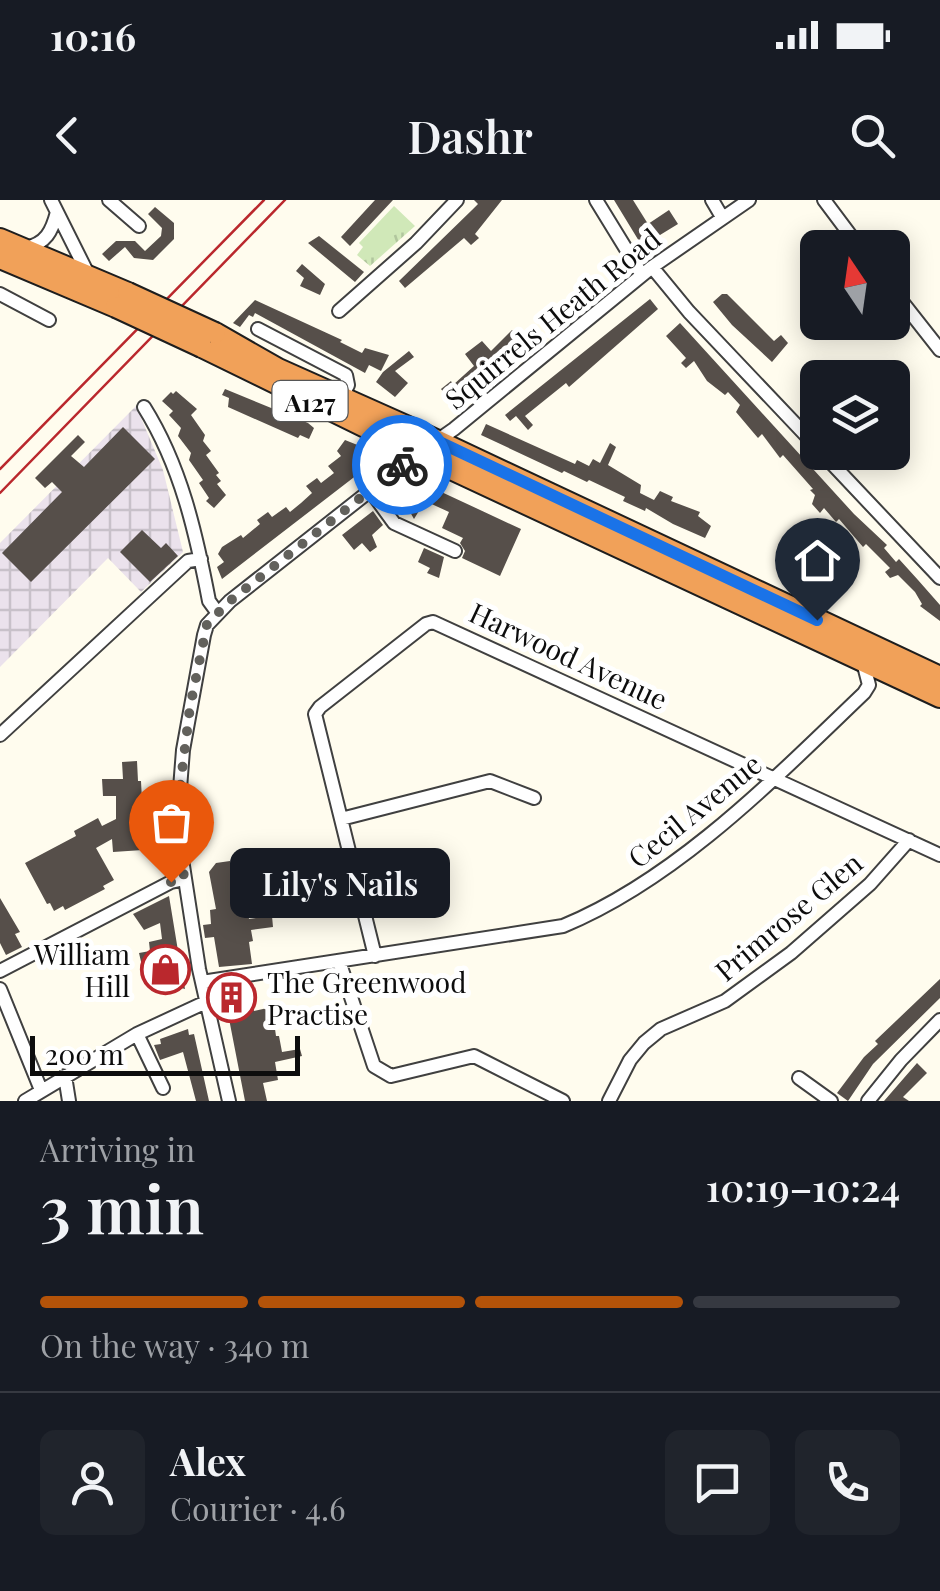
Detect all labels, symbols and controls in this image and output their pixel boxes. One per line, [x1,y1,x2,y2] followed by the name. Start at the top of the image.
[50,10,136,61] text: 10:16
[407,105,533,165] text: Dashr
[40,108,95,163] icon: back
[845,108,900,163] icon: search
[437,220,667,416] street label: Squirrels Heath Road
[800,230,910,340] north arrow
[800,230,910,470] map controls
[800,360,910,470] button: layers
[272,381,348,421] road number: A127
[352,415,452,515] courier
[375,438,430,493] icon: bike
[775,518,860,621] pin
[790,533,845,588] icon: home
[464,593,674,717] street label: Harwood Avenue
[620,745,768,875] street label: Cecil Avenue
[129,780,214,883] pin
[144,795,199,850] icon: bag
[707,843,869,988] street label: Primrose Glen
[231,847,451,917] callout: Lily's Nails
[262,861,418,904] text: Lily's Nails
[33,935,130,1004] place label: William Hill
[139,943,191,995] shop icon: William Hill
[267,963,466,1032] place label: The Greenwood Practise
[206,971,258,1023] building icon: The Greenwood Practise
[30,1031,300,1076] scale bar
[45,1035,124,1072] text: 200 m
[40,1127,195,1170] text: Arriving in
[706,1161,900,1212] text: 10:19–10:24
[40,1164,204,1250] text: 3 min
[40,1323,310,1366] text: On the way · 340 m
[40,1430,145,1535] button: person
[665,1430,770,1535] button: chat
[795,1430,900,1535] button: phone
[170,1435,246,1486] text: Alex
[170,1486,346,1529] text: Courier · 4.6

